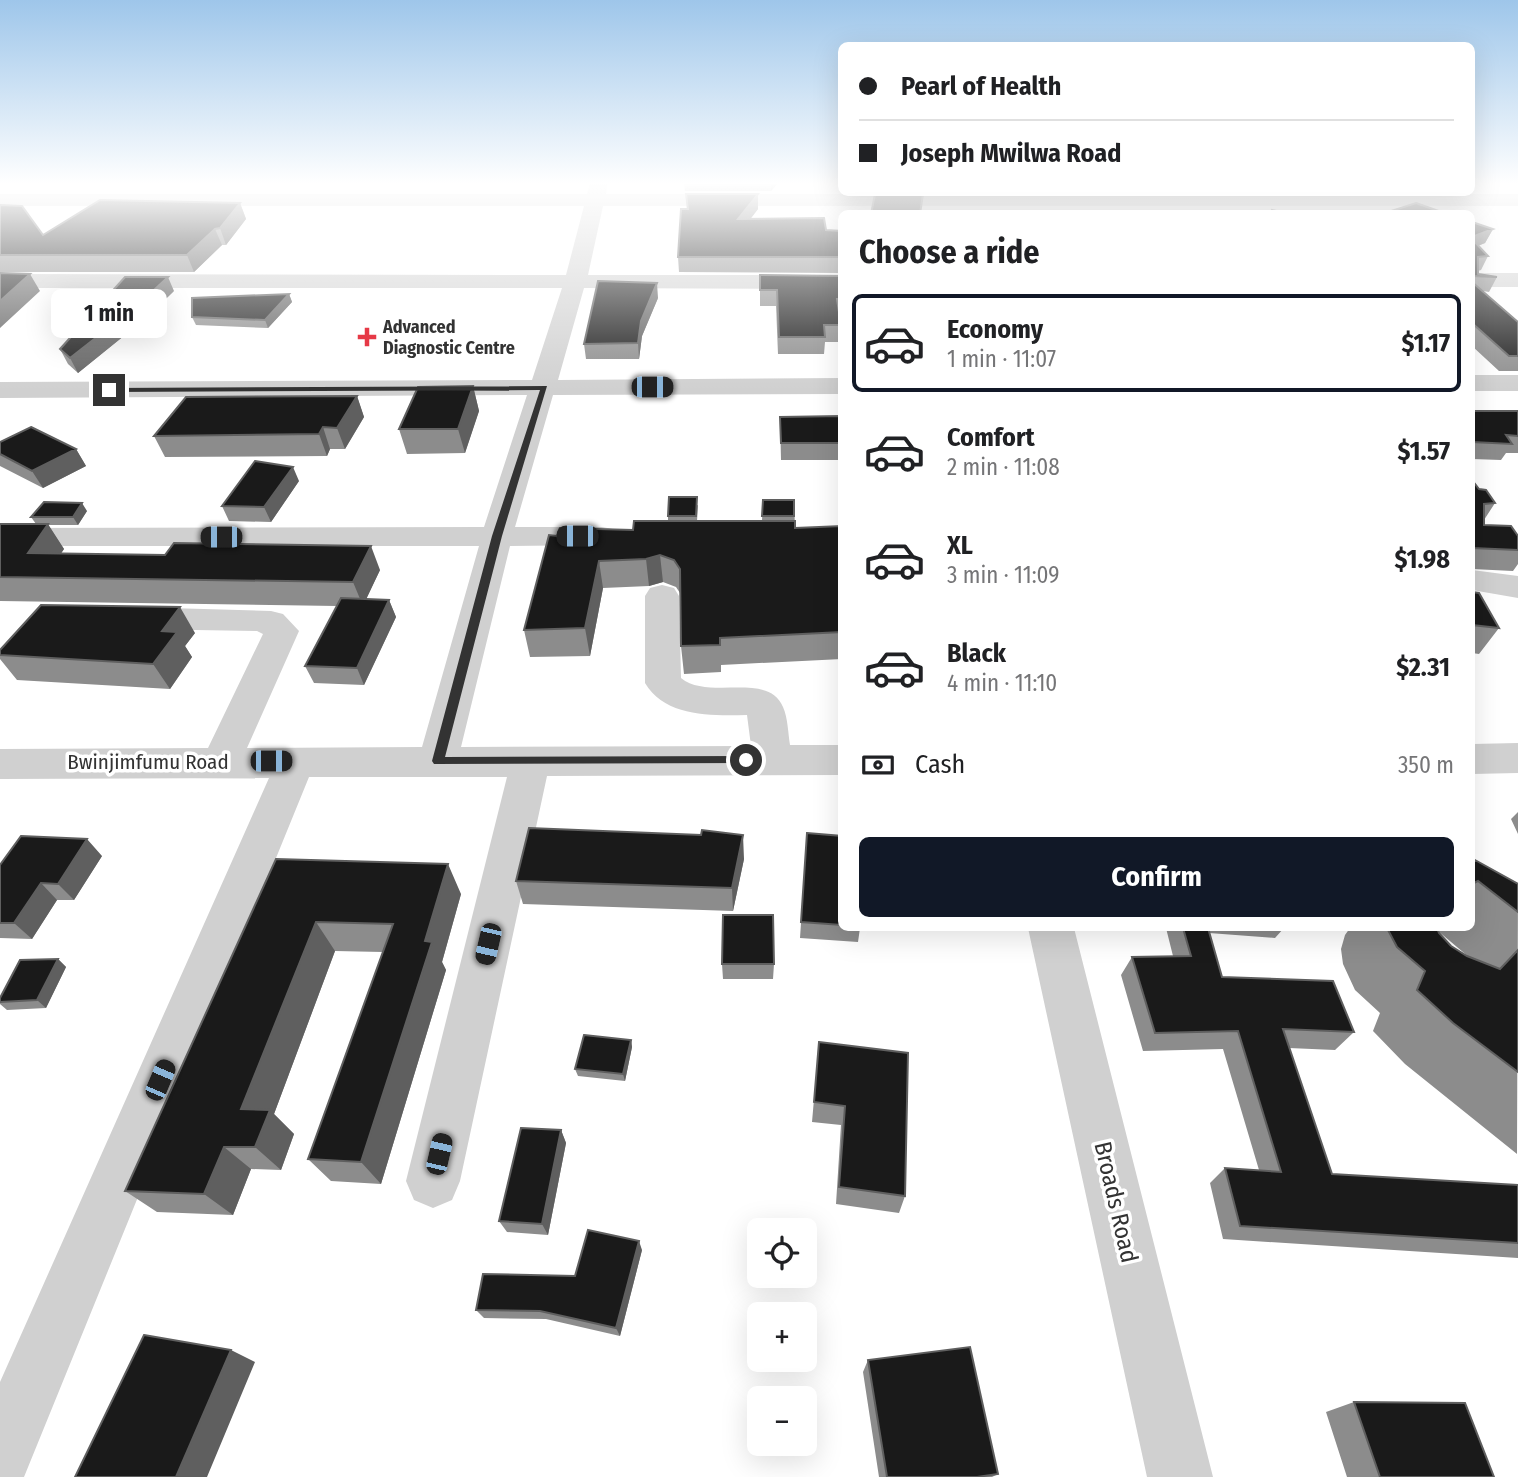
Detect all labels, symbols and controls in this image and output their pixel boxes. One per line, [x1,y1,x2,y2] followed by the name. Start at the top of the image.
[901,71,1061,102] text: Pearl of Health
[901,138,1121,169] text: Joseph Mwilwa Road
[859,233,1040,271] text: Choose a ride
[51,288,167,338] callout: 1 min
[84,299,134,327] text: 1 min
[863,312,926,375] icon: car
[947,314,1043,345] text: Economy
[382,316,515,359] place label: Advanced Diagnostic Centre
[357,327,377,347] marker: Advanced Diagnostic Centre
[1402,328,1450,359] text: $1.17
[947,345,1056,373] text: 1 min · 11:07
[93,374,125,406] route end
[632,377,674,398] car
[863,420,926,483] icon: car
[947,422,1035,453] text: Comfort
[1398,436,1450,467] text: $1.57
[947,453,1060,481] text: 2 min · 11:08
[557,526,599,547] car
[201,527,243,548] car
[863,528,926,591] icon: car
[947,530,973,561] text: XL
[1394,544,1450,575] text: $1.98
[947,561,1060,589] text: 3 min · 11:09
[863,636,926,699] icon: car
[947,638,1006,669] text: Black
[1396,652,1450,683] text: $2.31
[947,669,1057,697] text: 4 min · 11:10
[730,744,762,776] route start
[859,746,897,784] icon: cash
[67,749,229,775] street label: Bwinjimfumu Road
[915,749,965,780] text: Cash
[251,751,293,772] car
[1398,751,1454,779] text: 350 m
[859,837,1454,917] button: Confirm
[474,921,503,967] car
[143,1057,178,1103] car
[425,1131,454,1177] car
[1088,1139,1144,1265] street label: Broads Road
[747,1218,817,1456] map controls
[747,1218,817,1288] button: locate
[747,1302,817,1372] button: +
[747,1386,817,1456] button: −

